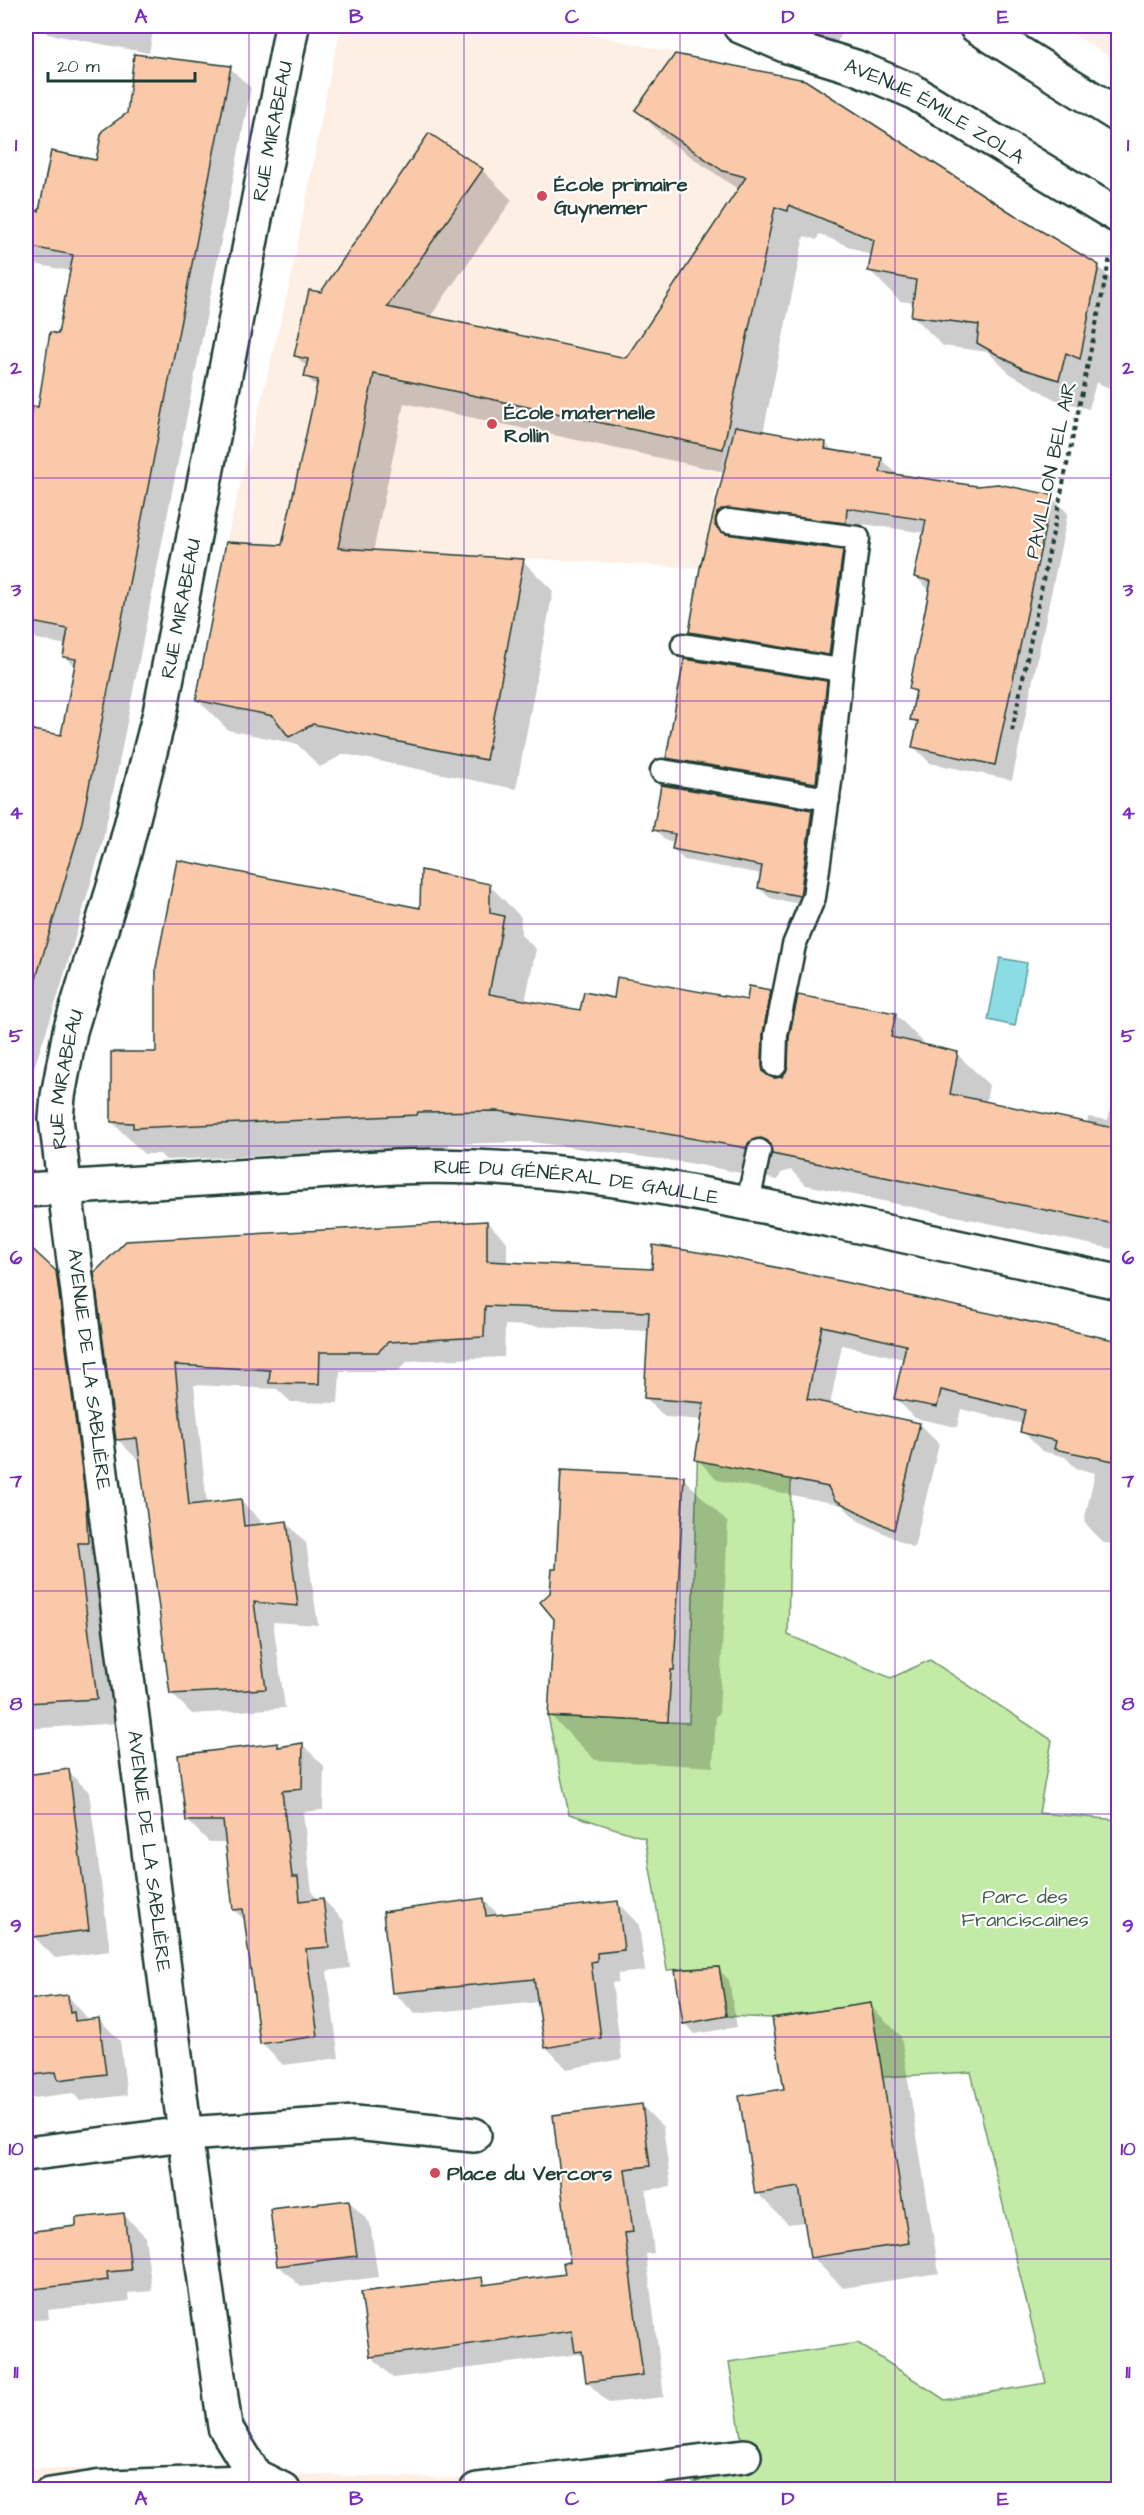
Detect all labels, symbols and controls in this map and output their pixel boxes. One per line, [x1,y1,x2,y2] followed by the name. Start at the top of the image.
[135,3,148,31] text: A
[349,3,364,31] text: B
[565,3,580,31] text: C
[782,3,795,31] text: D
[997,3,1009,31] text: E
[48,45,195,83] scale bar
[841,52,1030,171] street label: AVENUE ÉMILE ZOLA
[57,54,100,79] text: 20 m
[246,59,300,204] street label: RUE MIRABEAU
[15,131,18,159] text: 1
[1127,131,1130,159] text: 1
[554,171,688,223] place label: École primaire Guynemer
[535,189,549,203] marker: École primaire Guynemer
[9,354,22,382] text: 2
[1121,354,1134,382] text: 2
[1018,379,1083,562] street label: PAVILLON BEL AIR
[504,399,656,450] place label: École maternelle Rollin
[485,417,499,431] marker: École maternelle Rollin
[154,536,208,681] street label: RUE MIRABEAU
[10,576,22,604] text: 3
[1122,576,1134,604] text: 3
[9,799,23,827] text: 4
[1121,799,1135,827] text: 4
[43,1006,91,1151] street label: RUE MIRABEAU
[9,1022,24,1050] text: 5
[1121,1022,1136,1050] text: 5
[434,1153,721,1212] street label: RUE DU GÉNÉRAL DE GAULLE
[10,1244,23,1272] text: 6
[1122,1244,1135,1272] text: 6
[60,1247,118,1492] street label: AVENUE DE LA SABLIÈRE
[9,1467,23,1495] text: 7
[1121,1467,1135,1495] text: 7
[10,1690,23,1718] text: 8
[1122,1690,1135,1718] text: 8
[120,1729,178,1974] street label: AVENUE DE LA SABLIÈRE
[961,1883,1089,1934] park label: Parc des Franciscaines
[10,1912,22,1940] text: 9
[1122,1912,1134,1940] text: 9
[8,2135,24,2163] text: 10
[1120,2135,1136,2163] text: 10
[447,2160,612,2188] place label: Place du Vercors
[428,2166,442,2180] marker: Place du Vercors
[13,2358,19,2386] text: 11
[1125,2358,1131,2386] text: 11
[135,2485,148,2513] text: A
[349,2485,364,2513] text: B
[565,2485,580,2513] text: C
[782,2485,795,2513] text: D
[997,2485,1009,2513] text: E

